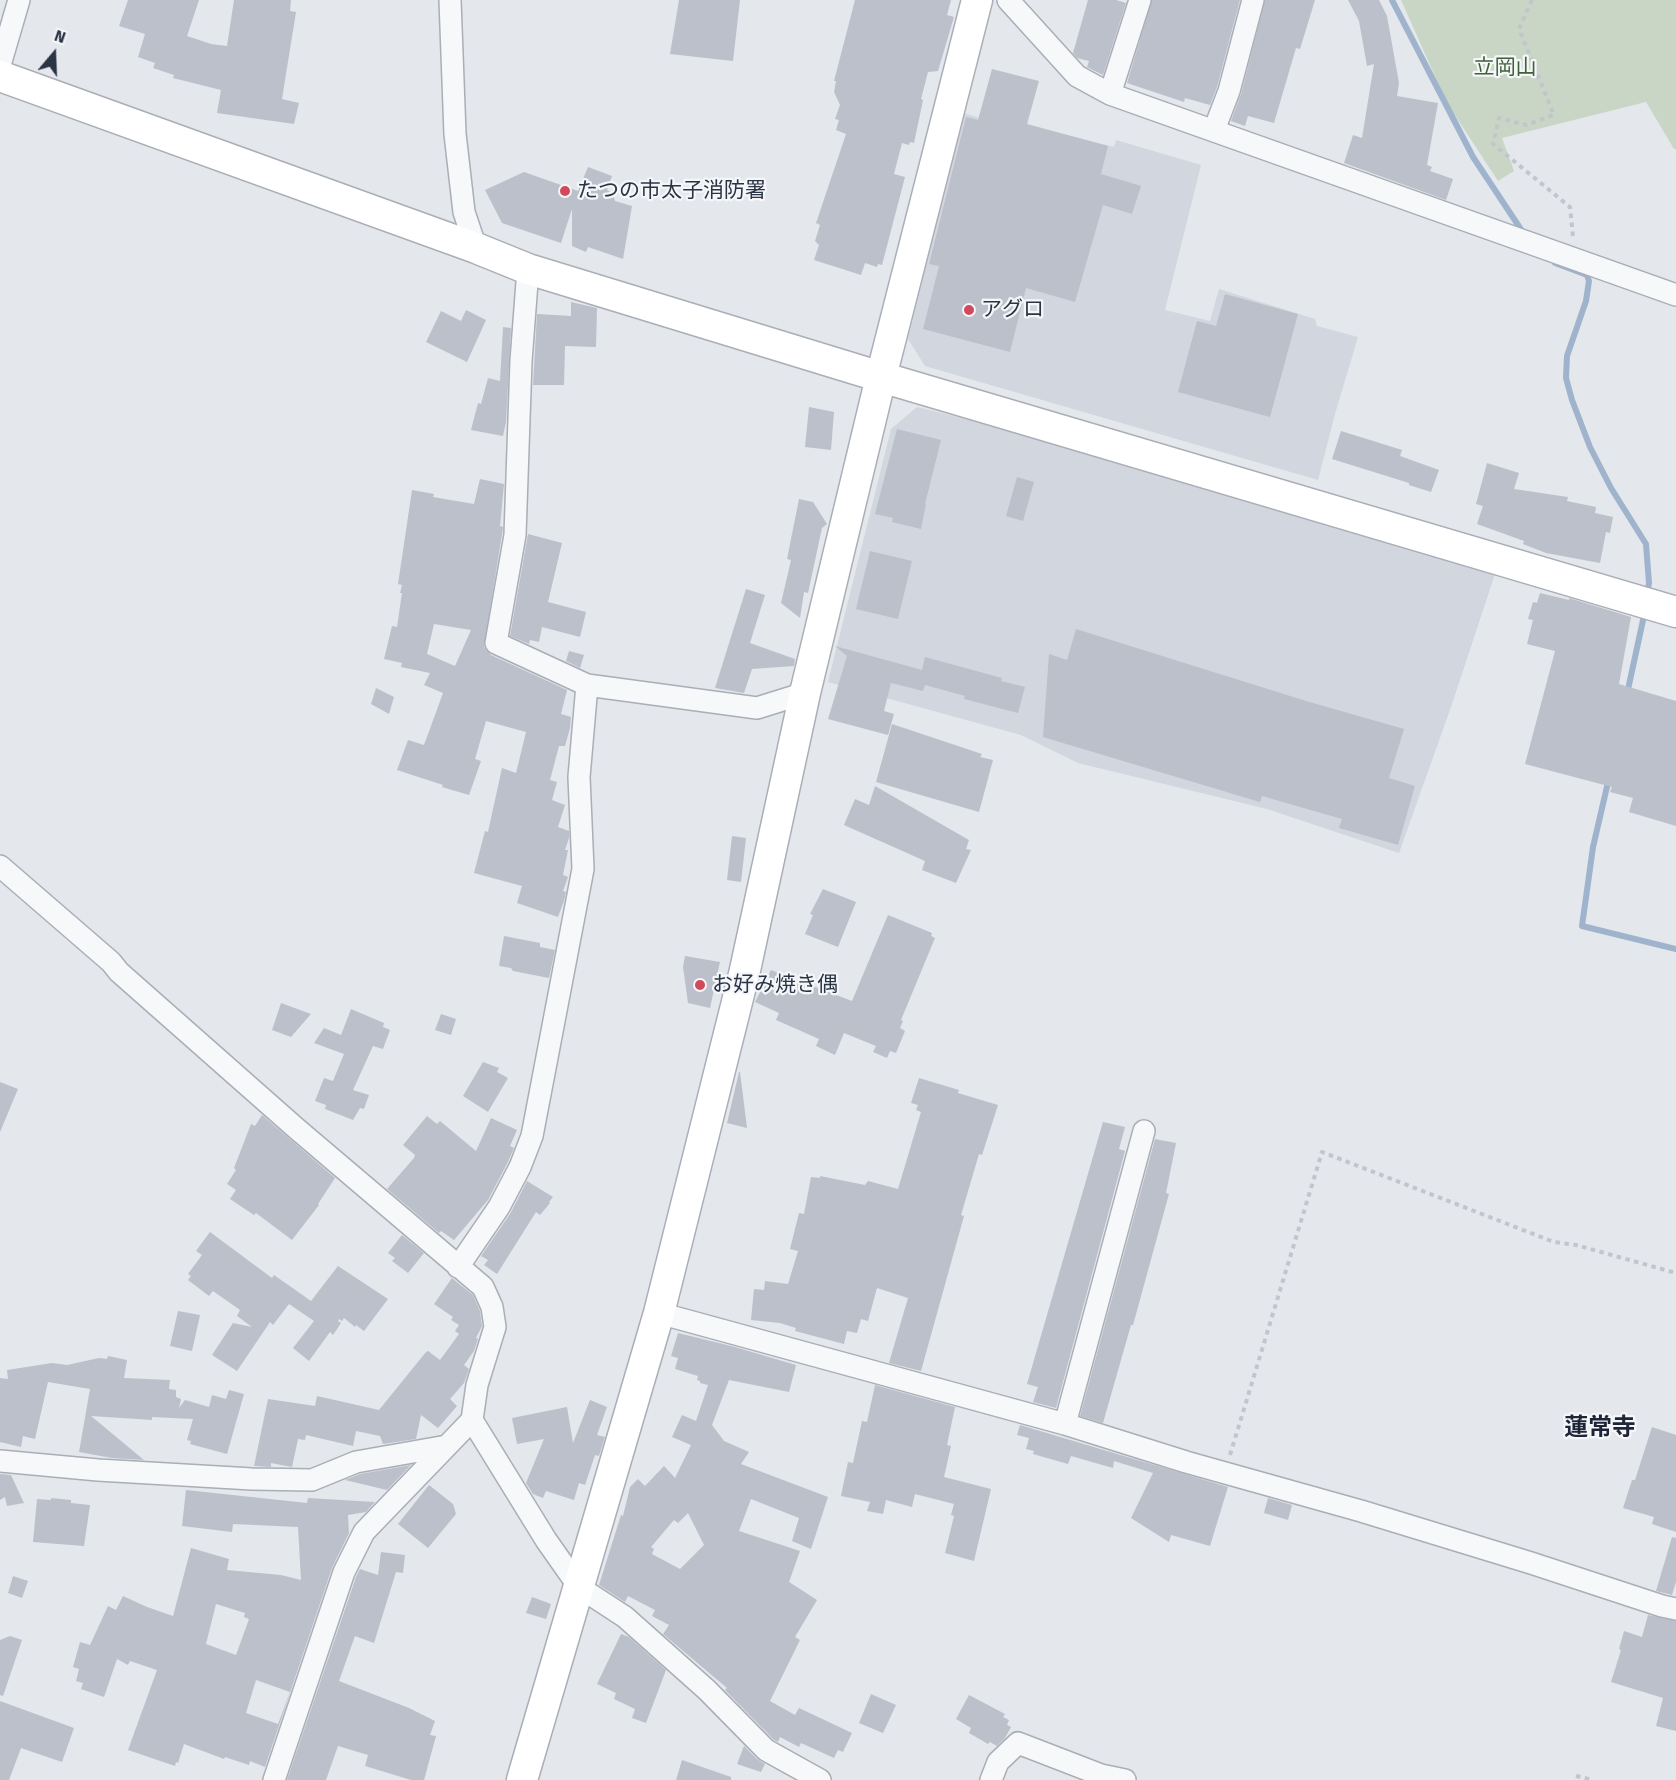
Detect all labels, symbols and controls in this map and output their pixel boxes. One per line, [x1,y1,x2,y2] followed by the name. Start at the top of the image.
[24,24,84,84] north arrow
[52,26,68,47] text: N
[1474,55,1536,81] park label: 立岡山
[577,178,766,204] place label: たつの市太子消防署
[558,184,572,198] marker: たつの市太子消防署
[981,297,1044,323] place label: アグロ
[962,303,976,317] marker: アグロ
[712,972,838,998] place label: お好み焼き偶
[693,978,707,992] marker: お好み焼き偶
[1564,1414,1636,1442] district label: 蓮常寺

